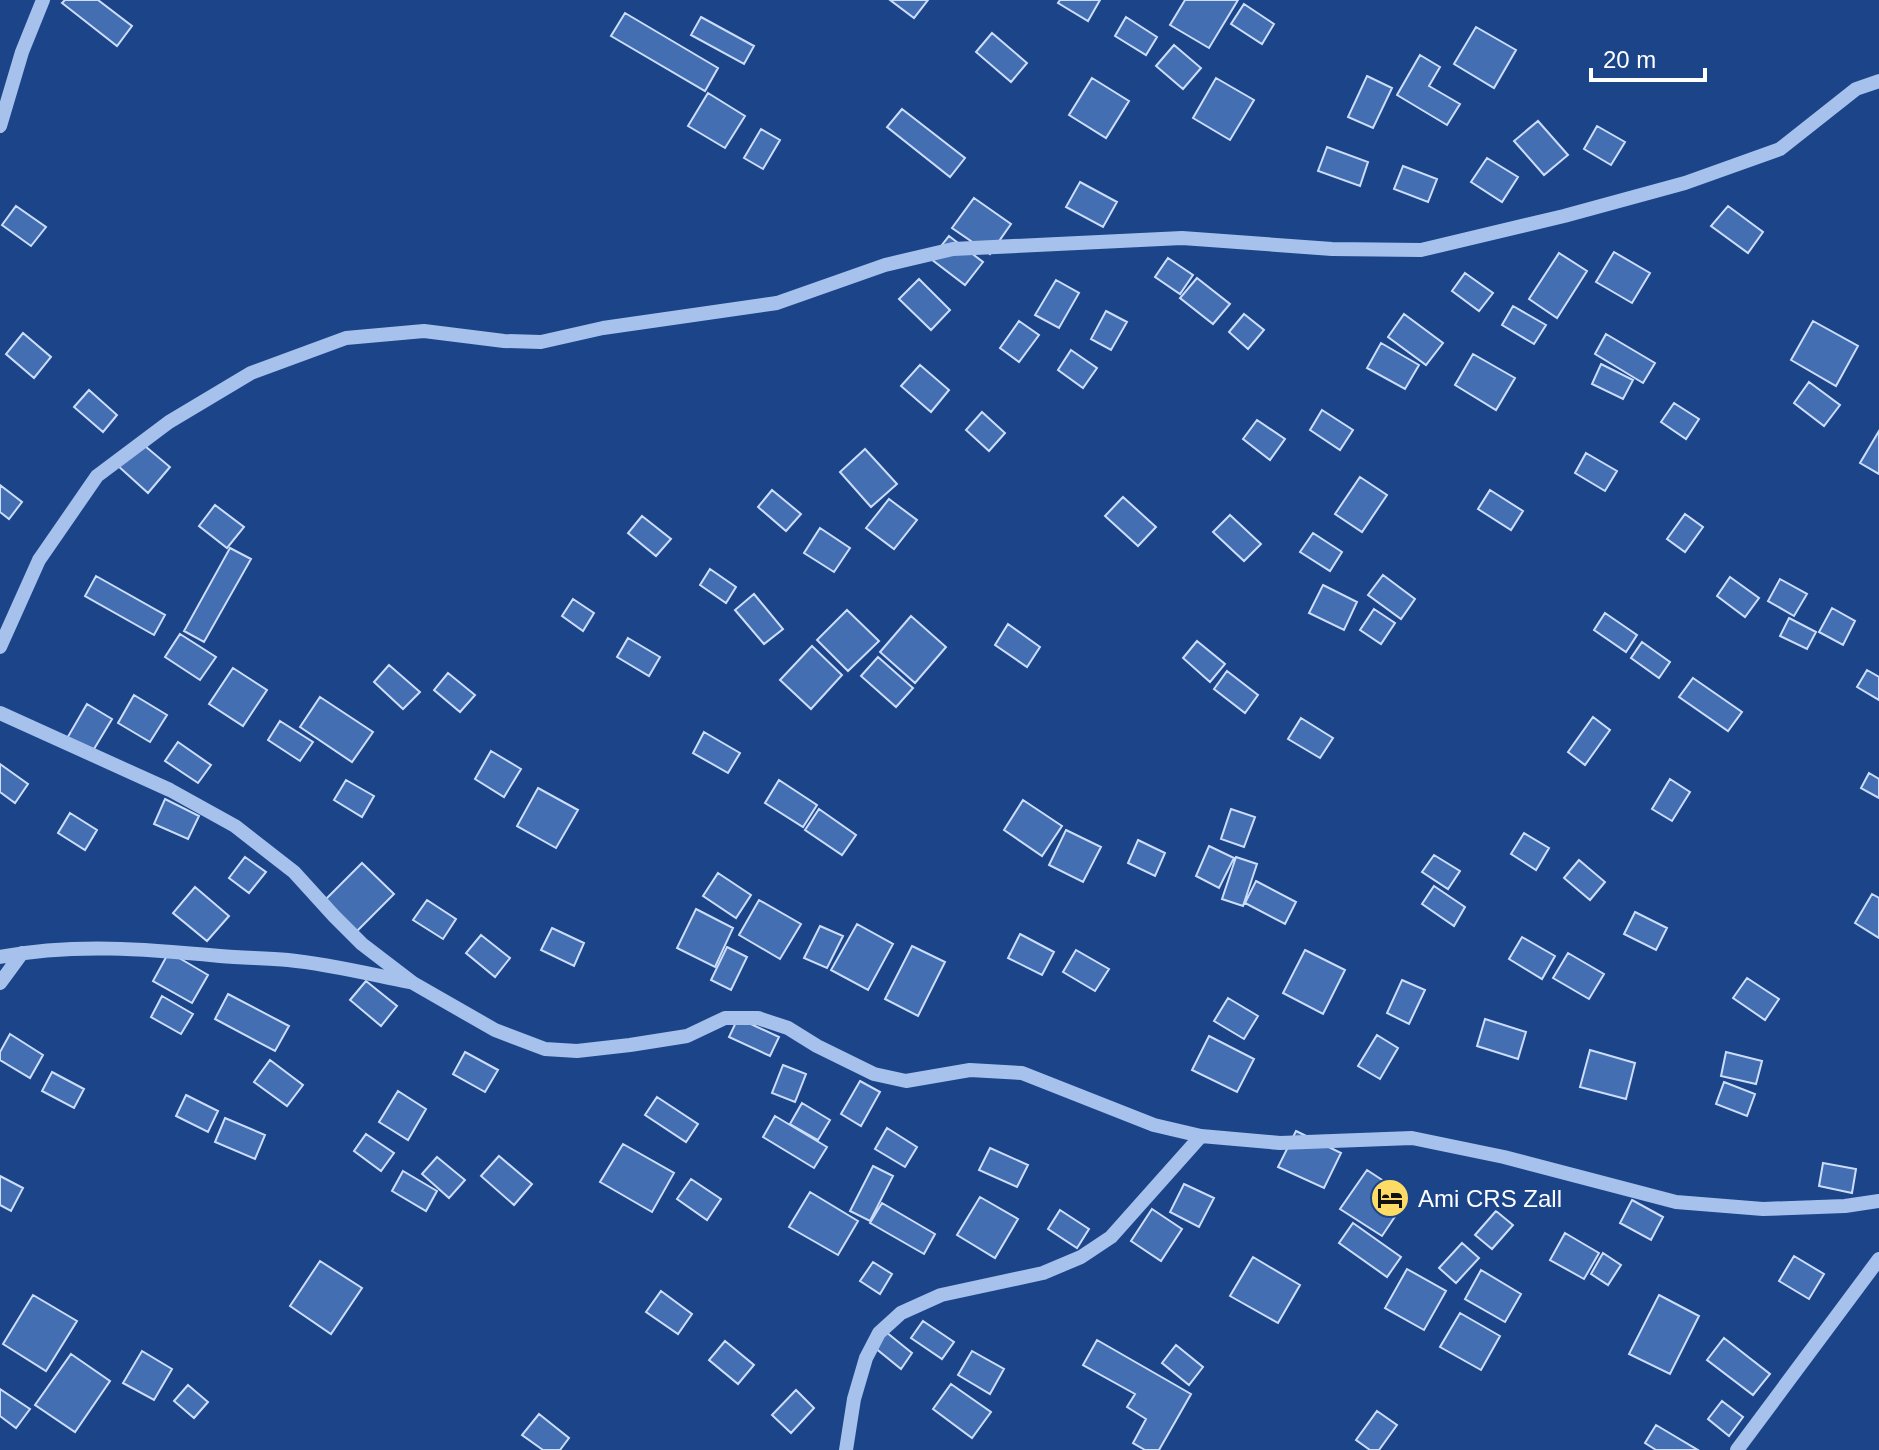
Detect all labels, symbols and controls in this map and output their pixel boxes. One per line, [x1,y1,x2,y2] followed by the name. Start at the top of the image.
[1591,32,1705,82] scale bar
[1603,46,1656,73] text: 20 m
[1369,1177,1411,1219] hotel icon: Ami CRS Zall
[1418,1185,1562,1212] place label: Ami CRS Zall

